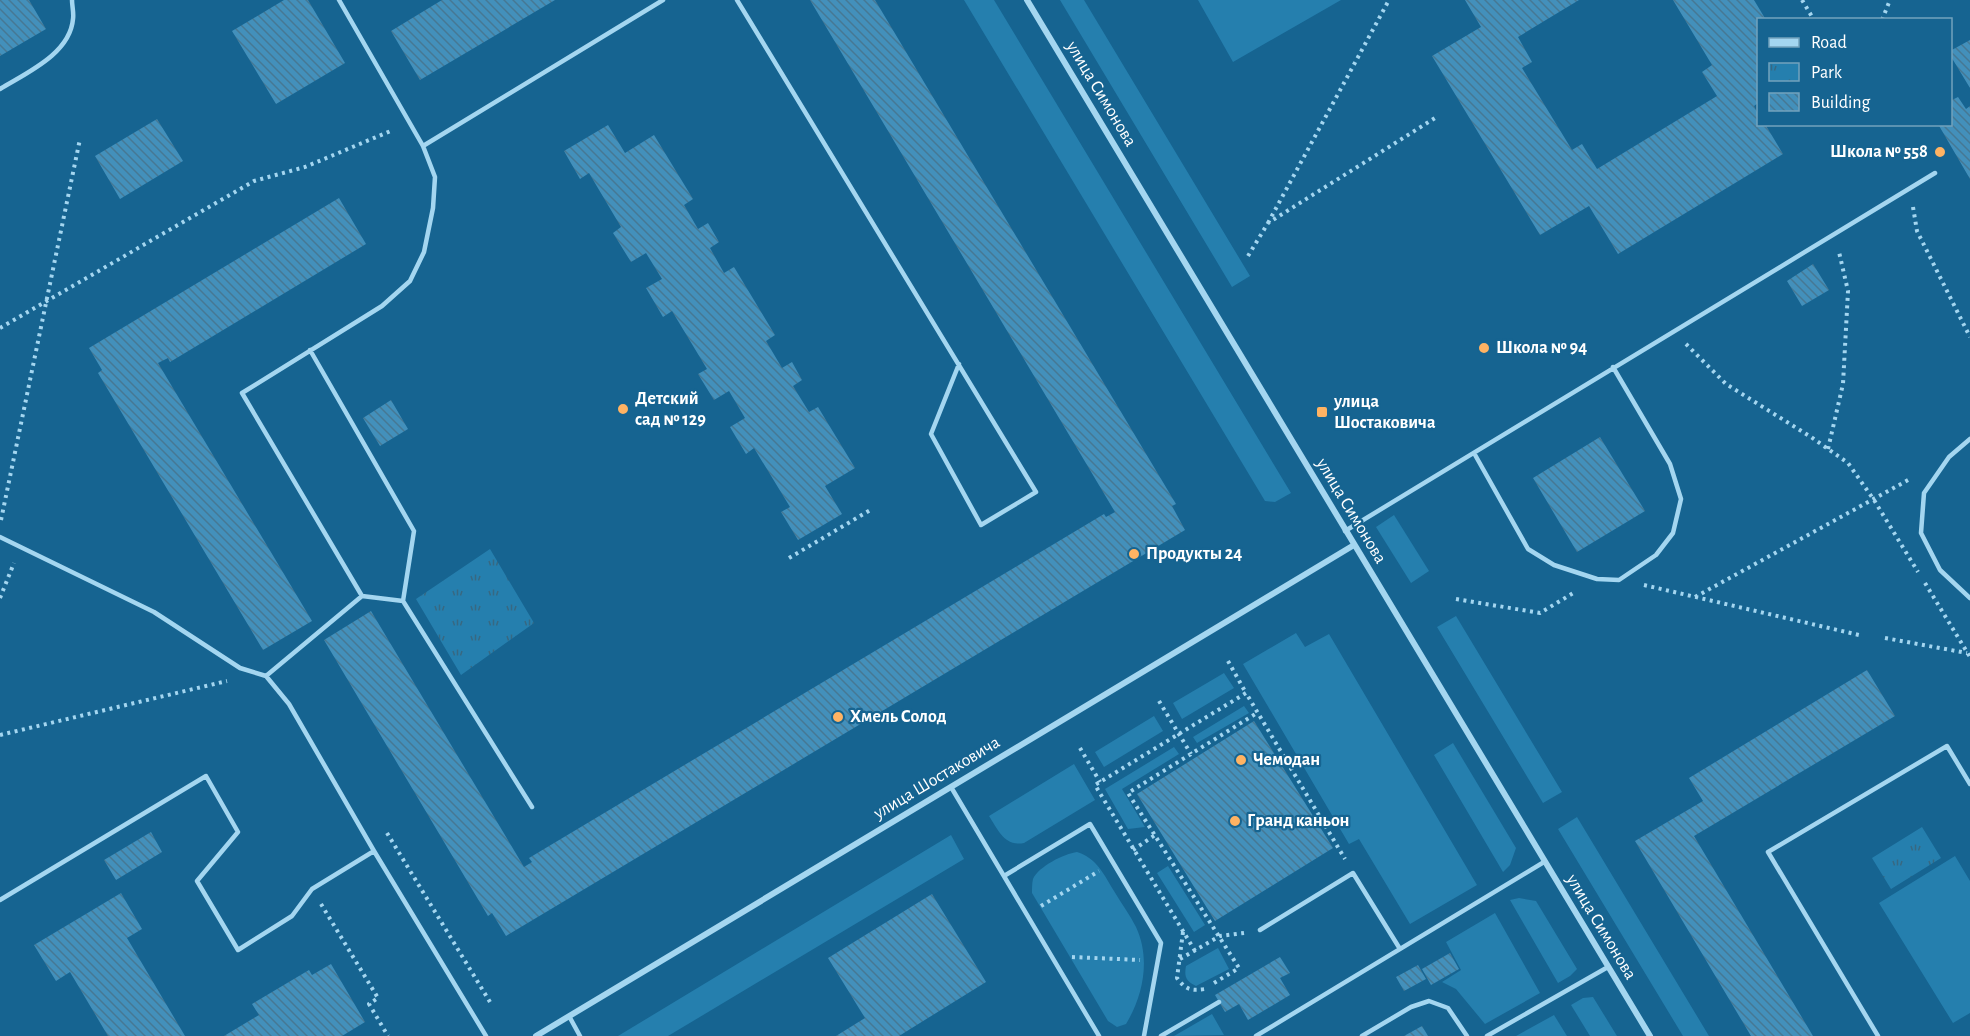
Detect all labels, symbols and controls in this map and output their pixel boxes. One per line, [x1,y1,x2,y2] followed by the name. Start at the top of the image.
[1757,18,1952,126] legend
[1811,34,1847,52] text: Road
[1062,37,1139,150] street label: улица Симонова
[1811,64,1843,82] text: Park
[1811,94,1871,112] text: Building
[1830,143,1928,161] place label: Школа № 558
[1933,145,1947,159] marker: Школа № 558
[1496,339,1587,357] place label: Школа № 94
[1477,341,1491,355] marker: Школа № 94
[635,390,706,429] place label: Детский сад № 129
[1333,393,1436,432] place label: улица Шостаковича
[616,402,630,416] marker: Детский сад № 129
[1315,405,1329,419] marker: улица Шостаковича
[1312,454,1389,567] street label: улица Симонова
[1146,545,1242,563] place label: Продукты 24
[1127,547,1141,561] marker: Продукты 24
[850,708,947,726] place label: Хмель Солод
[831,710,845,724] marker: Хмель Солод
[870,733,1003,823] street label: улица Шостаковича
[1253,751,1320,769] place label: Чемодан
[1234,753,1248,767] marker: Чемодан
[1247,812,1350,830] place label: Гранд каньон
[1228,814,1242,828] marker: Гранд каньон
[1562,870,1639,983] street label: улица Симонова

